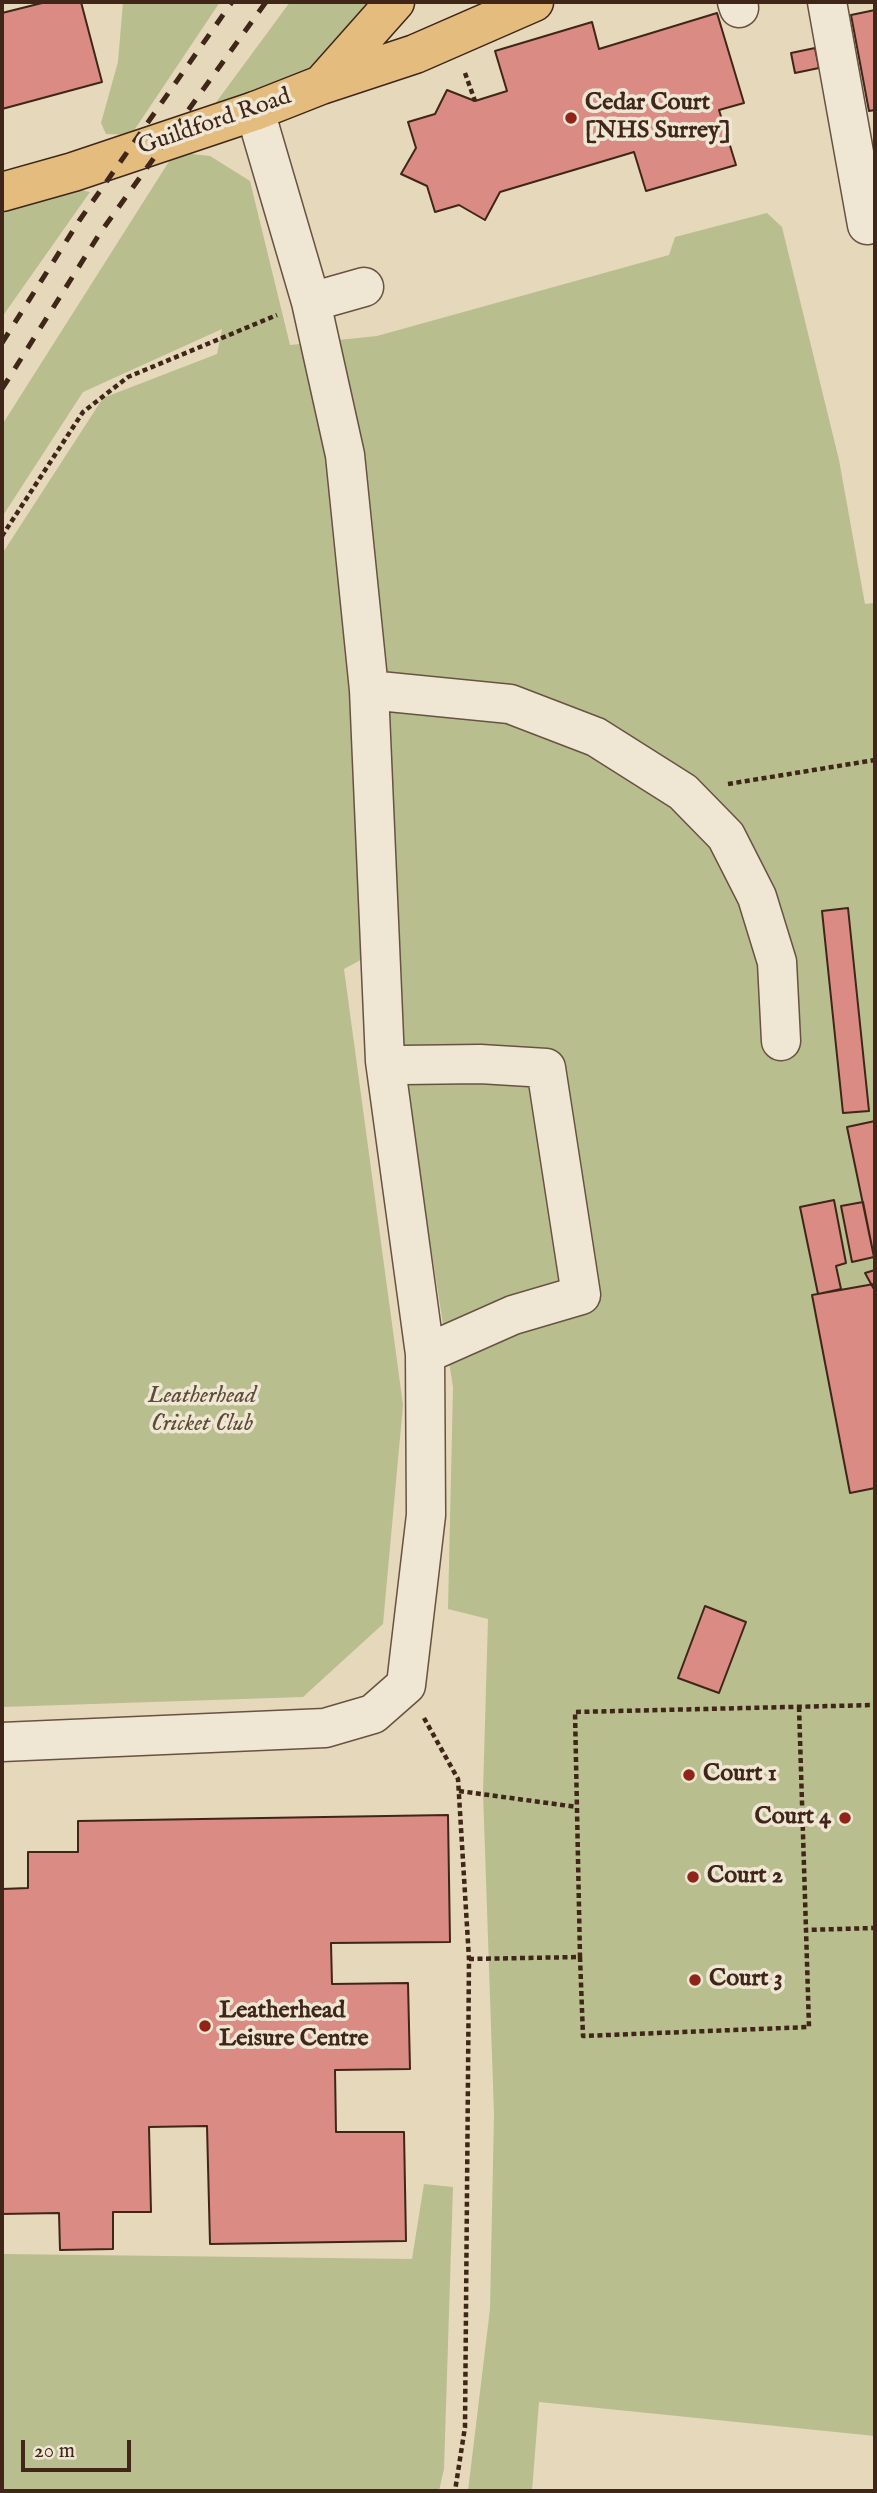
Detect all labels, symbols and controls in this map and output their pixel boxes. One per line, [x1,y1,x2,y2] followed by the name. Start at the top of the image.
[135,83,295,163] street label: Guildford Road
[585,90,730,146] place label: Cedar Court [NHS Surrey]
[563,110,579,126] marker: Cedar Court [NHS Surrey]
[148,1383,256,1439] park label: Leatherhead Cricket Club
[703,1761,777,1789] place label: Court 1
[681,1767,697,1783] marker: Court 1
[754,1804,831,1832] place label: Court 4
[837,1810,853,1826] marker: Court 4
[707,1863,783,1891] place label: Court 2
[685,1869,701,1885] marker: Court 2
[709,1966,783,1994] place label: Court 3
[687,1972,703,1988] marker: Court 3
[219,1998,369,2054] place label: Leatherhead Leisure Centre
[197,2018,213,2034] marker: Leatherhead Leisure Centre
[24,2426,135,2470] scale bar
[34,2438,75,2465] text: 20 m

